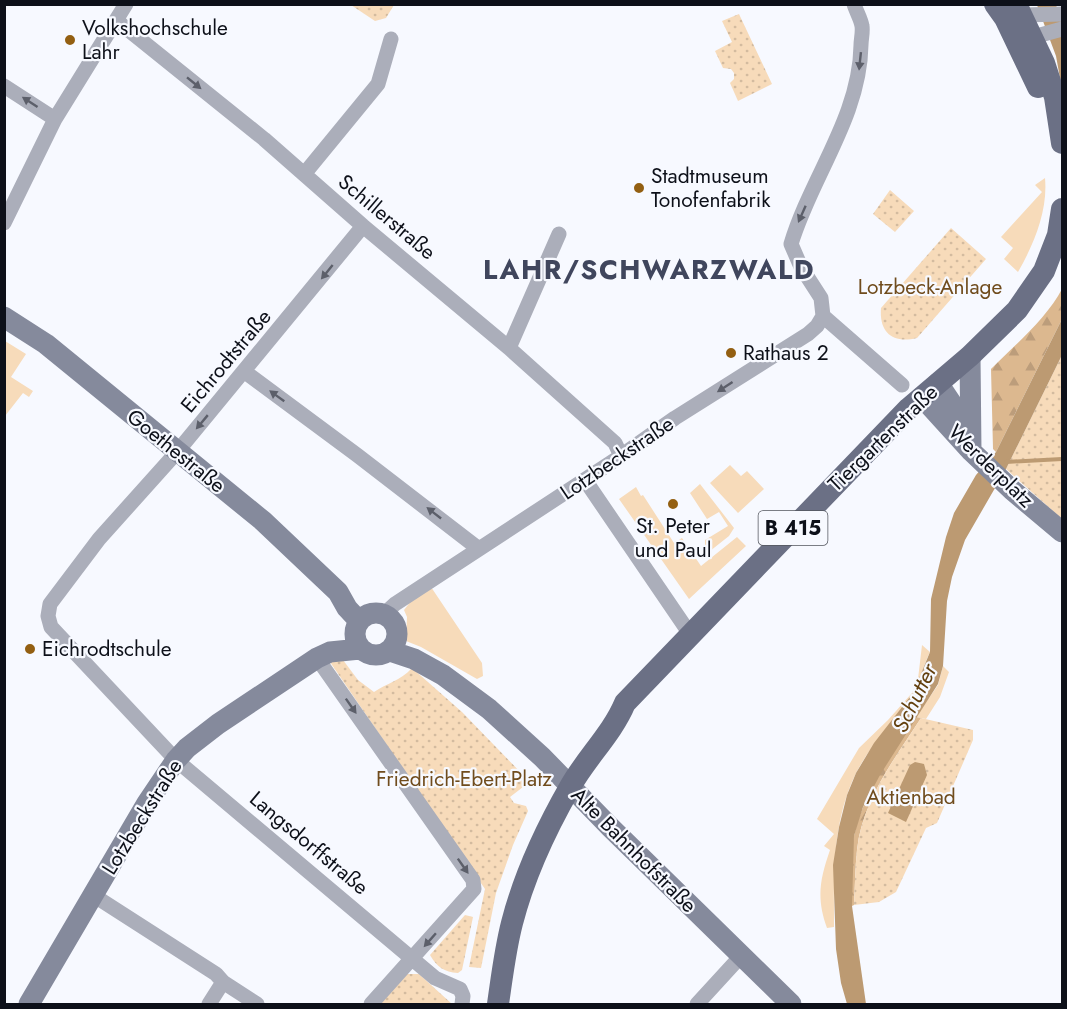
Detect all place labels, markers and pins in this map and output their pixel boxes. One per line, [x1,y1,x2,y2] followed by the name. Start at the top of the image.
[82,13,228,67] place label: Volkshochschule Lahr
[63,33,77,47] marker: Volkshochschule Lahr
[651,161,771,215] place label: Stadtmuseum Tonofenfabrik
[632,181,646,195] marker: Stadtmuseum Tonofenfabrik
[743,338,829,368] place label: Rathaus 2
[724,346,738,360] marker: Rathaus 2
[666,497,680,511] marker: St. Peter und Paul
[634,511,712,565] place label: St. Peter und Paul
[42,634,172,664] place label: Eichrodtschule
[23,642,37,656] marker: Eichrodtschule

